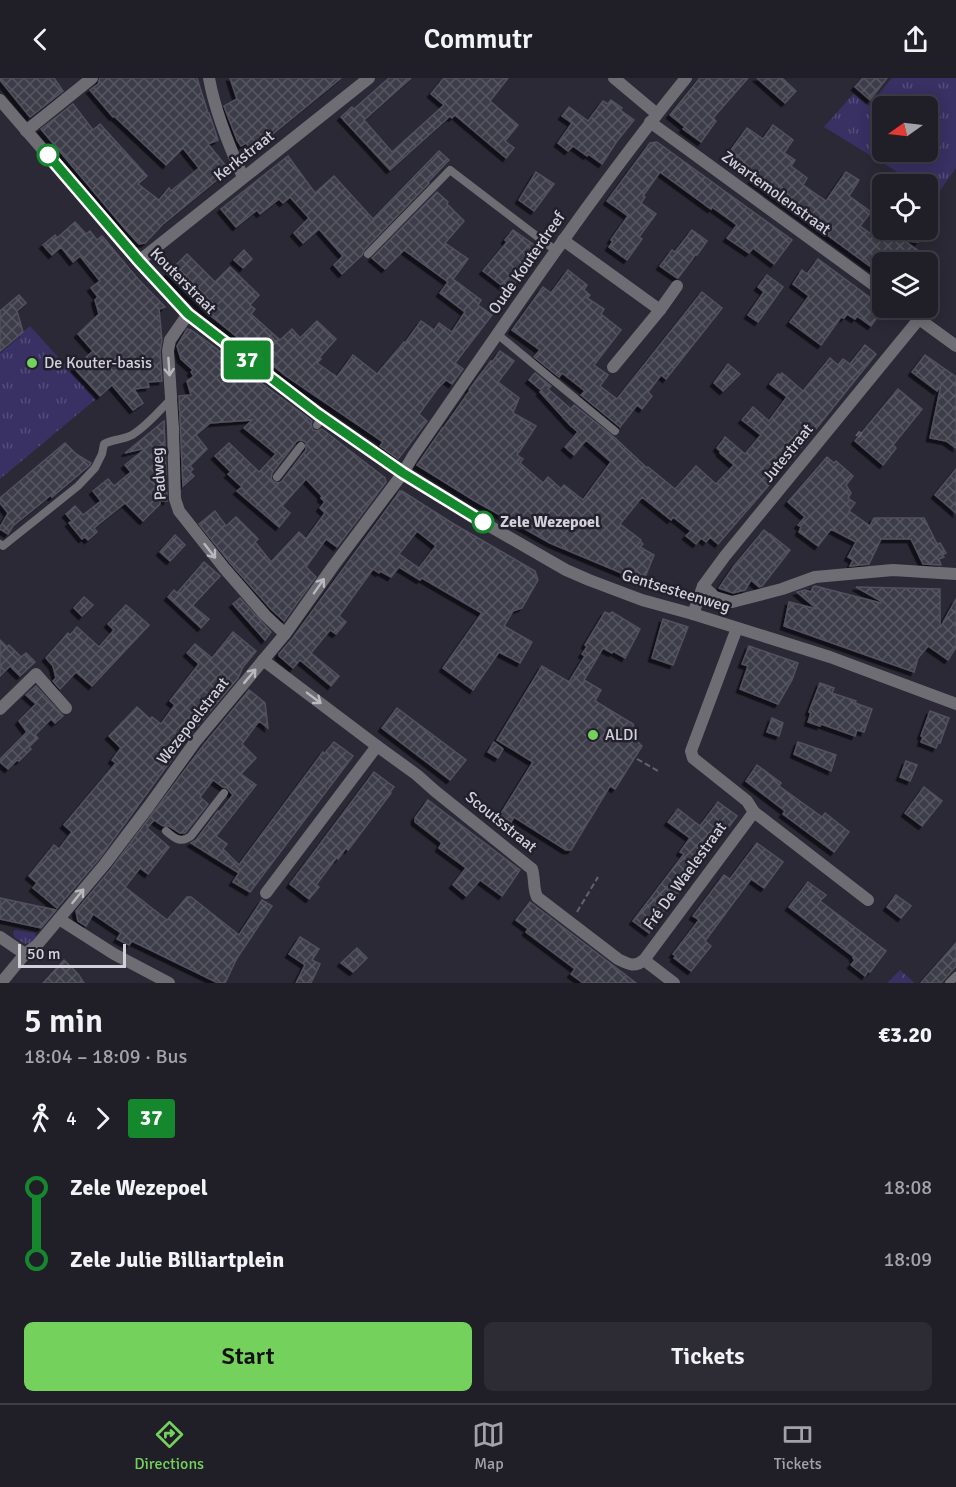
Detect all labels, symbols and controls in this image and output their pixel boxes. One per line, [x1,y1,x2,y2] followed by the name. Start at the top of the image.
[24,23,57,56] icon: back
[424,23,532,56] text: Commutr
[899,23,932,56] icon: share
[872,96,938,162] north arrow
[872,96,938,318] map controls
[210,126,279,186] street label: Kerkstraat
[37,144,59,166] unlabelled marker
[718,147,835,240] street label: Zwartemolenstraat
[872,174,938,240] button: locate
[484,207,570,318] street label: Oude Kouterdreef
[146,244,221,319] street label: Kouterstraat
[872,252,938,318] button: layers
[220,340,274,380] line badge: 37
[236,347,258,373] text: 37
[44,353,152,373] place label: De Kouter-basis
[25,356,39,370] marker: De Kouter-basis
[164,357,175,377] one-way arrow
[758,419,818,486] street label: Jutestraat
[147,447,171,501] street label: Padweg
[472,511,494,533] marker: Zele Wezepoel
[500,512,600,532] place label: Zele Wezepoel
[203,542,216,558] one-way arrow
[619,565,733,617] street label: Gentsesteenweg
[313,579,325,595] one-way arrow
[243,668,256,684] one-way arrow
[153,673,234,769] street label: Wezepoelstraat
[306,692,322,705] one-way arrow
[605,725,638,745] place label: ALDI
[586,728,600,742] marker: ALDI
[461,787,541,857] street label: Scoutsstraat
[639,818,731,934] street label: Fré De Waelestraat
[71,889,85,904] one-way arrow
[18,941,126,968] scale bar
[27,944,61,964] text: 50 m
[24,1001,103,1042] text: 5 min
[878,1021,932,1048] text: €3.20
[24,1044,187,1069] text: 18:04 – 18:09 · Bus
[24,1102,57,1135] icon: walk
[86,1102,119,1135] icon: forward
[140,1105,163,1131] text: 37
[66,1106,77,1131] text: 4
[70,1174,208,1201] text: Zele Wezepoel
[883,1175,932,1200] text: 18:08
[70,1246,284,1273] text: Zele Julie Billiartplein
[883,1247,932,1272] text: 18:09
[24,1322,472,1391] button: Start
[484,1322,932,1391] button: Tickets
[134,1418,204,1474] tab: Directions
[472,1418,505,1474] tab: Map
[774,1418,822,1474] tab: Tickets

